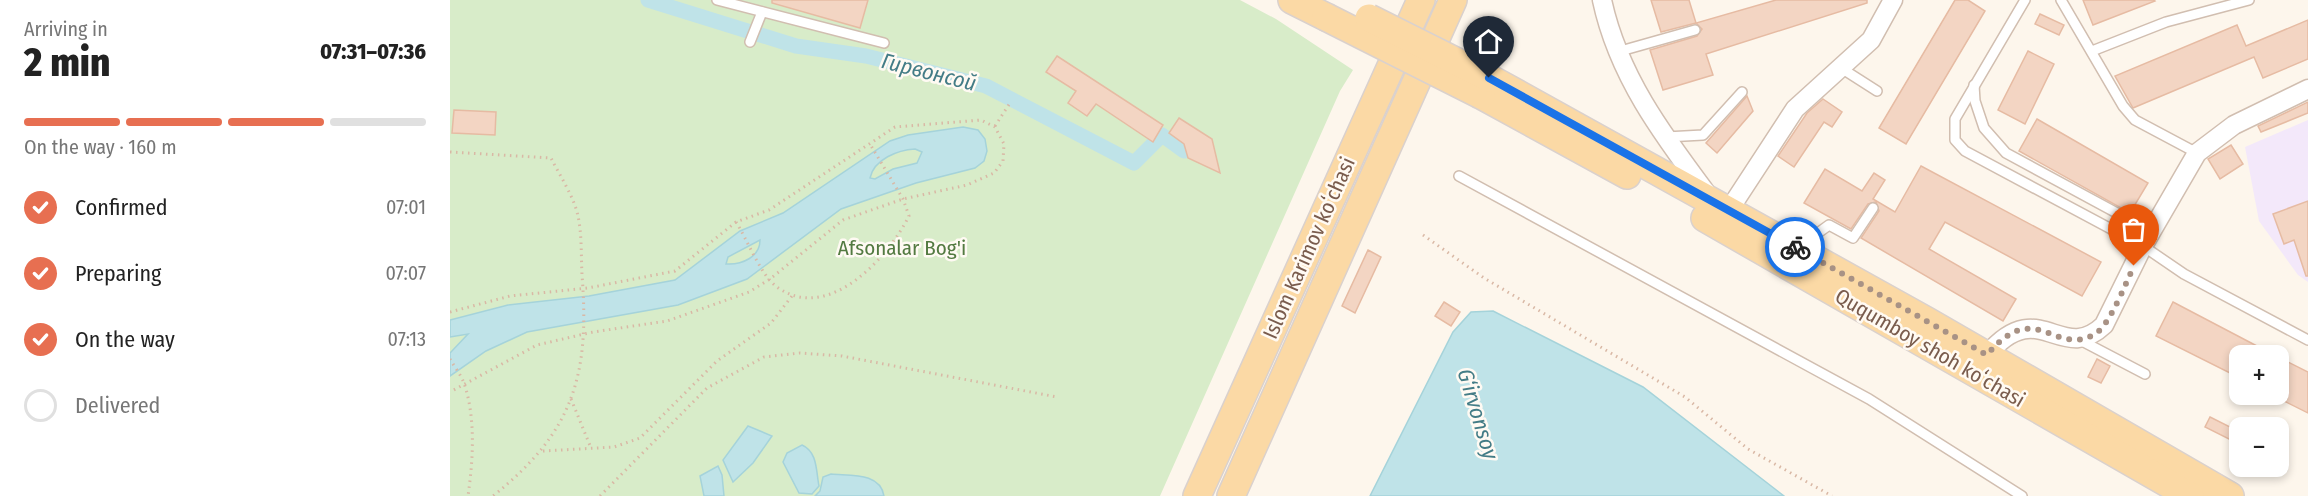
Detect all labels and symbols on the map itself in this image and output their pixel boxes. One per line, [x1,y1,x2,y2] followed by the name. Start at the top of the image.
[1463,16,1514,78] pin
[879,47,979,97] water label: Гирвонсой
[1257,153,1361,343] street label: Islom Karimov koʻchasi
[2108,204,2159,266] pin
[1765,217,1825,277] courier
[838,235,966,261] park label: Afsonalar Bog'i
[1830,283,2030,413] street label: Ququmboy shoh koʻchasi
[1451,365,1505,464] water label: G‘irvonsoy

